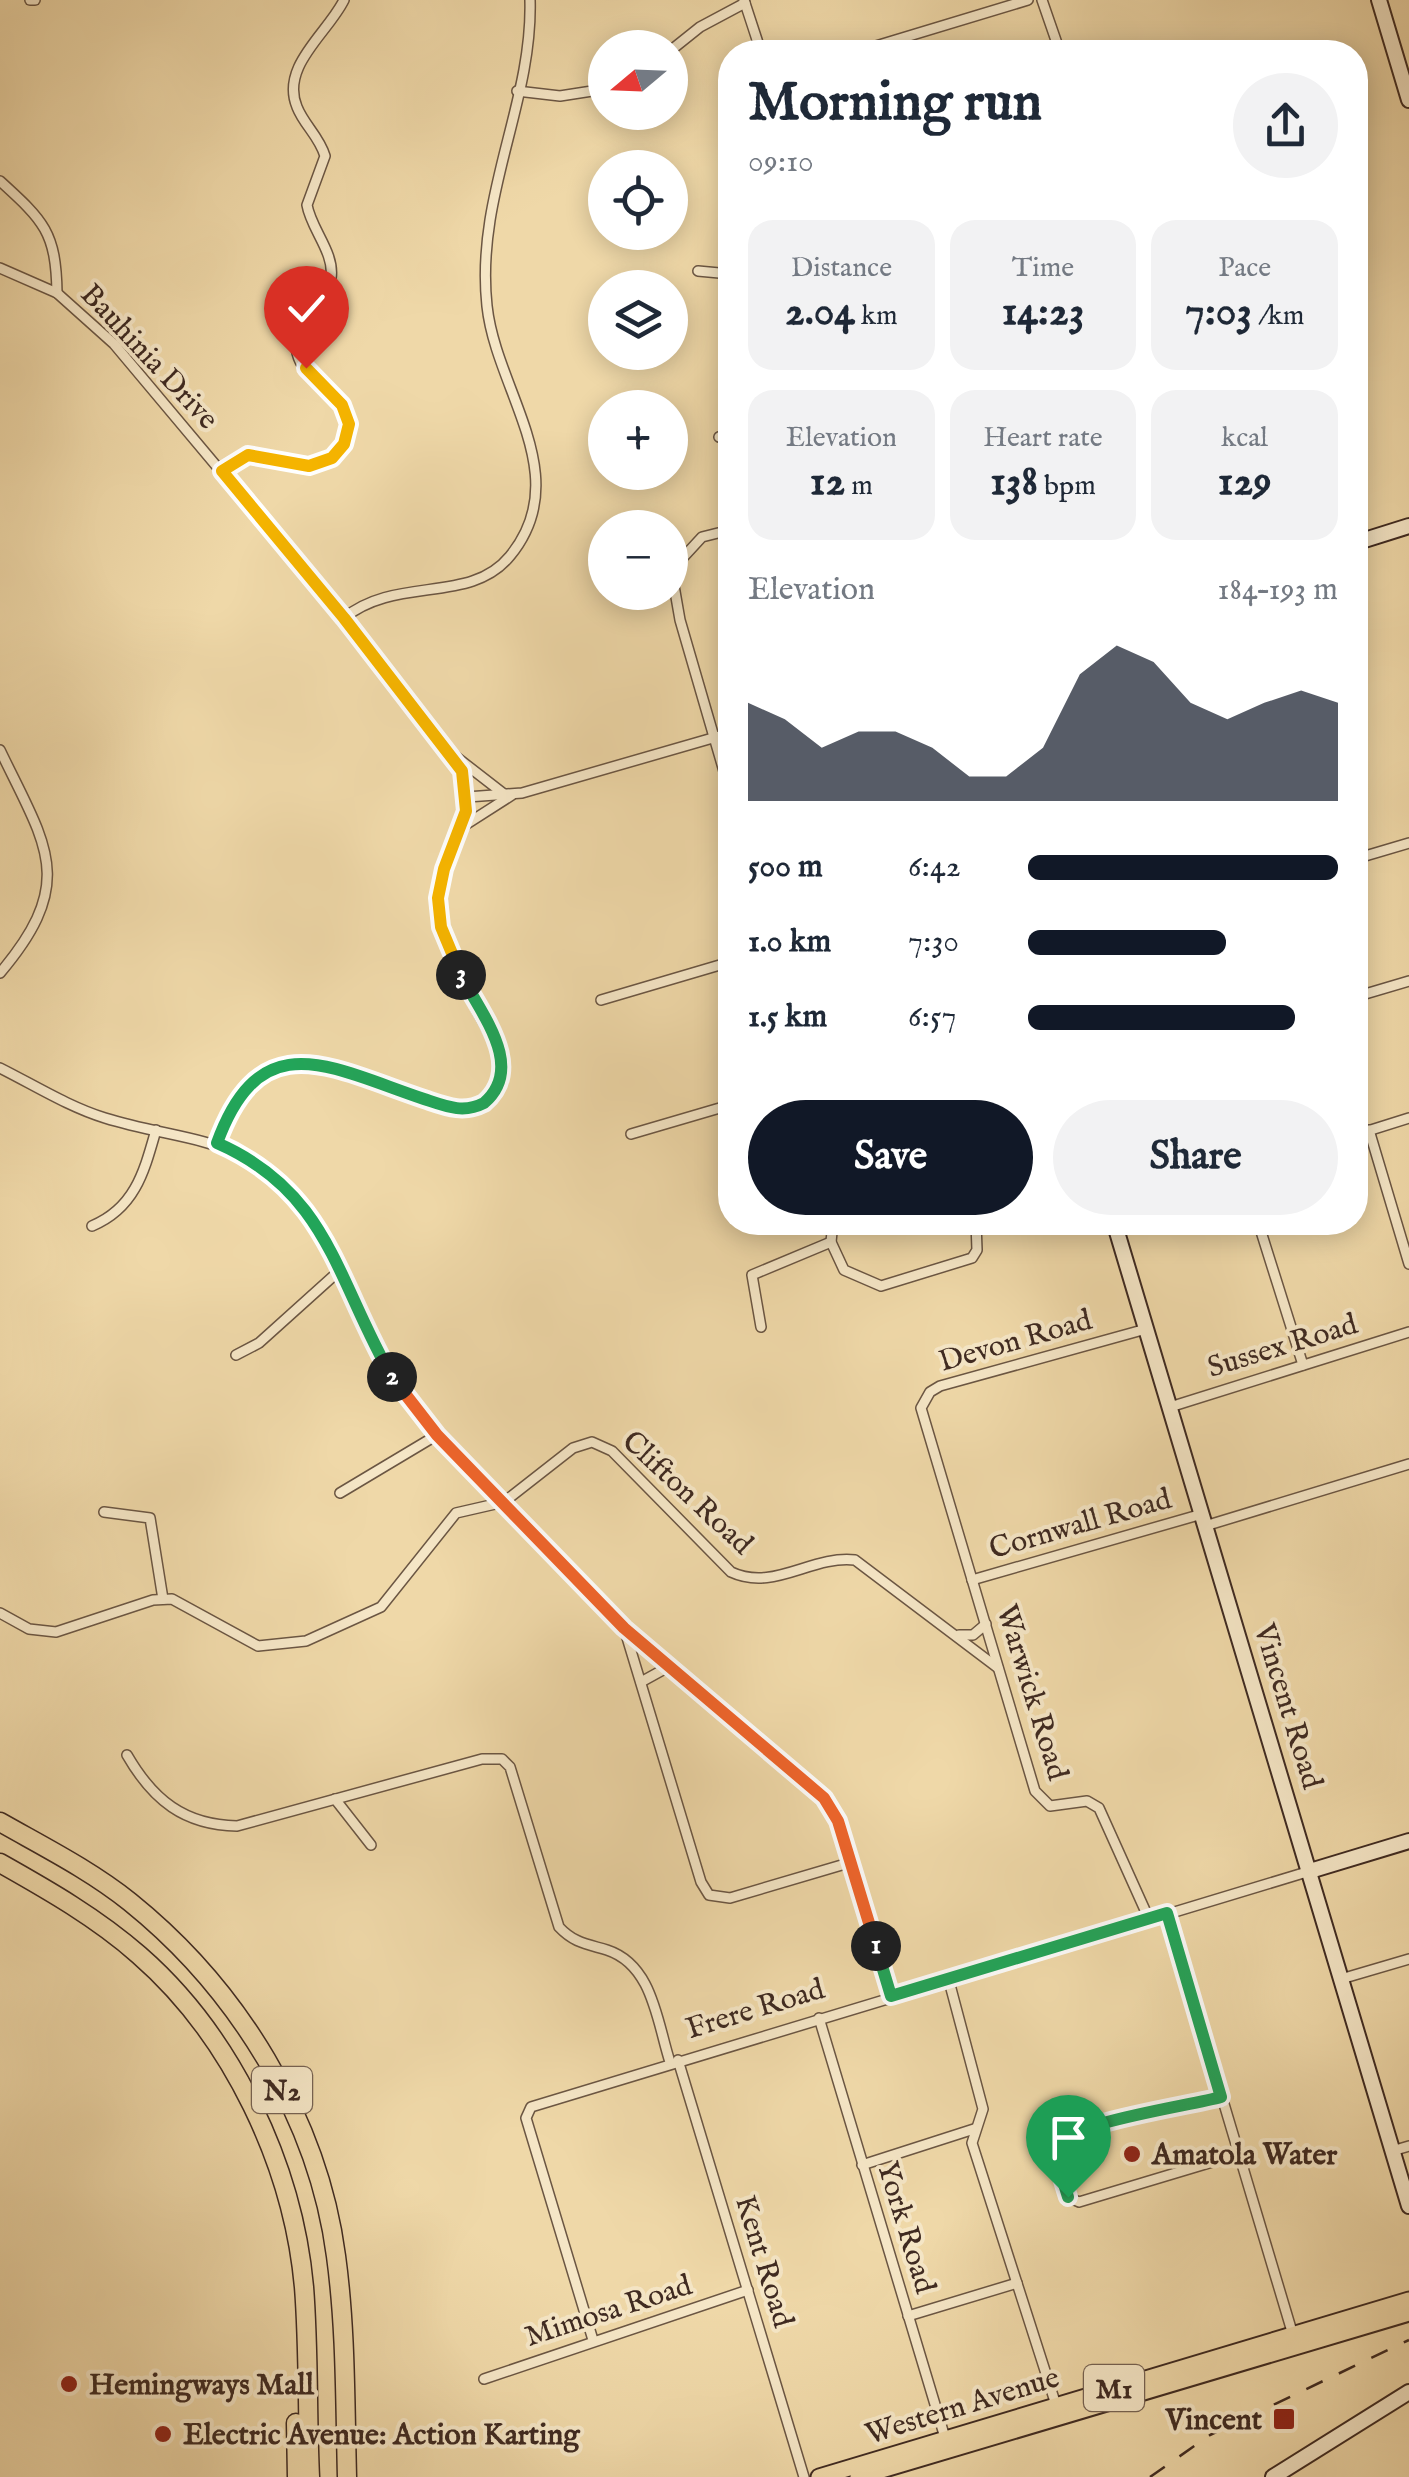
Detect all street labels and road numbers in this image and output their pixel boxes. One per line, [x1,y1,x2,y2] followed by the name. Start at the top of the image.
[71,276,226,438] street label: Bauhinia Drive
[935,1302,1097,1382] street label: Devon Road
[1203,1306,1363,1388] street label: Sussex Road
[613,1423,761,1564] street label: Clifton Road
[985,1481,1177,1569] street label: Cornwall Road
[986,1600,1076,1786] street label: Warwick Road
[1244,1618,1331,1795] street label: Vincent Road
[682,1971,830,2049] street label: Frere Road
[252,2067,312,2113] road number: N2
[867,2157,943,2299] street label: York Road
[725,2191,801,2333] street label: Kent Road
[520,2267,698,2357] street label: Mimosa Road
[861,2359,1064,2454] street label: Western Avenue
[1084,2365,1144,2411] road number: M1

